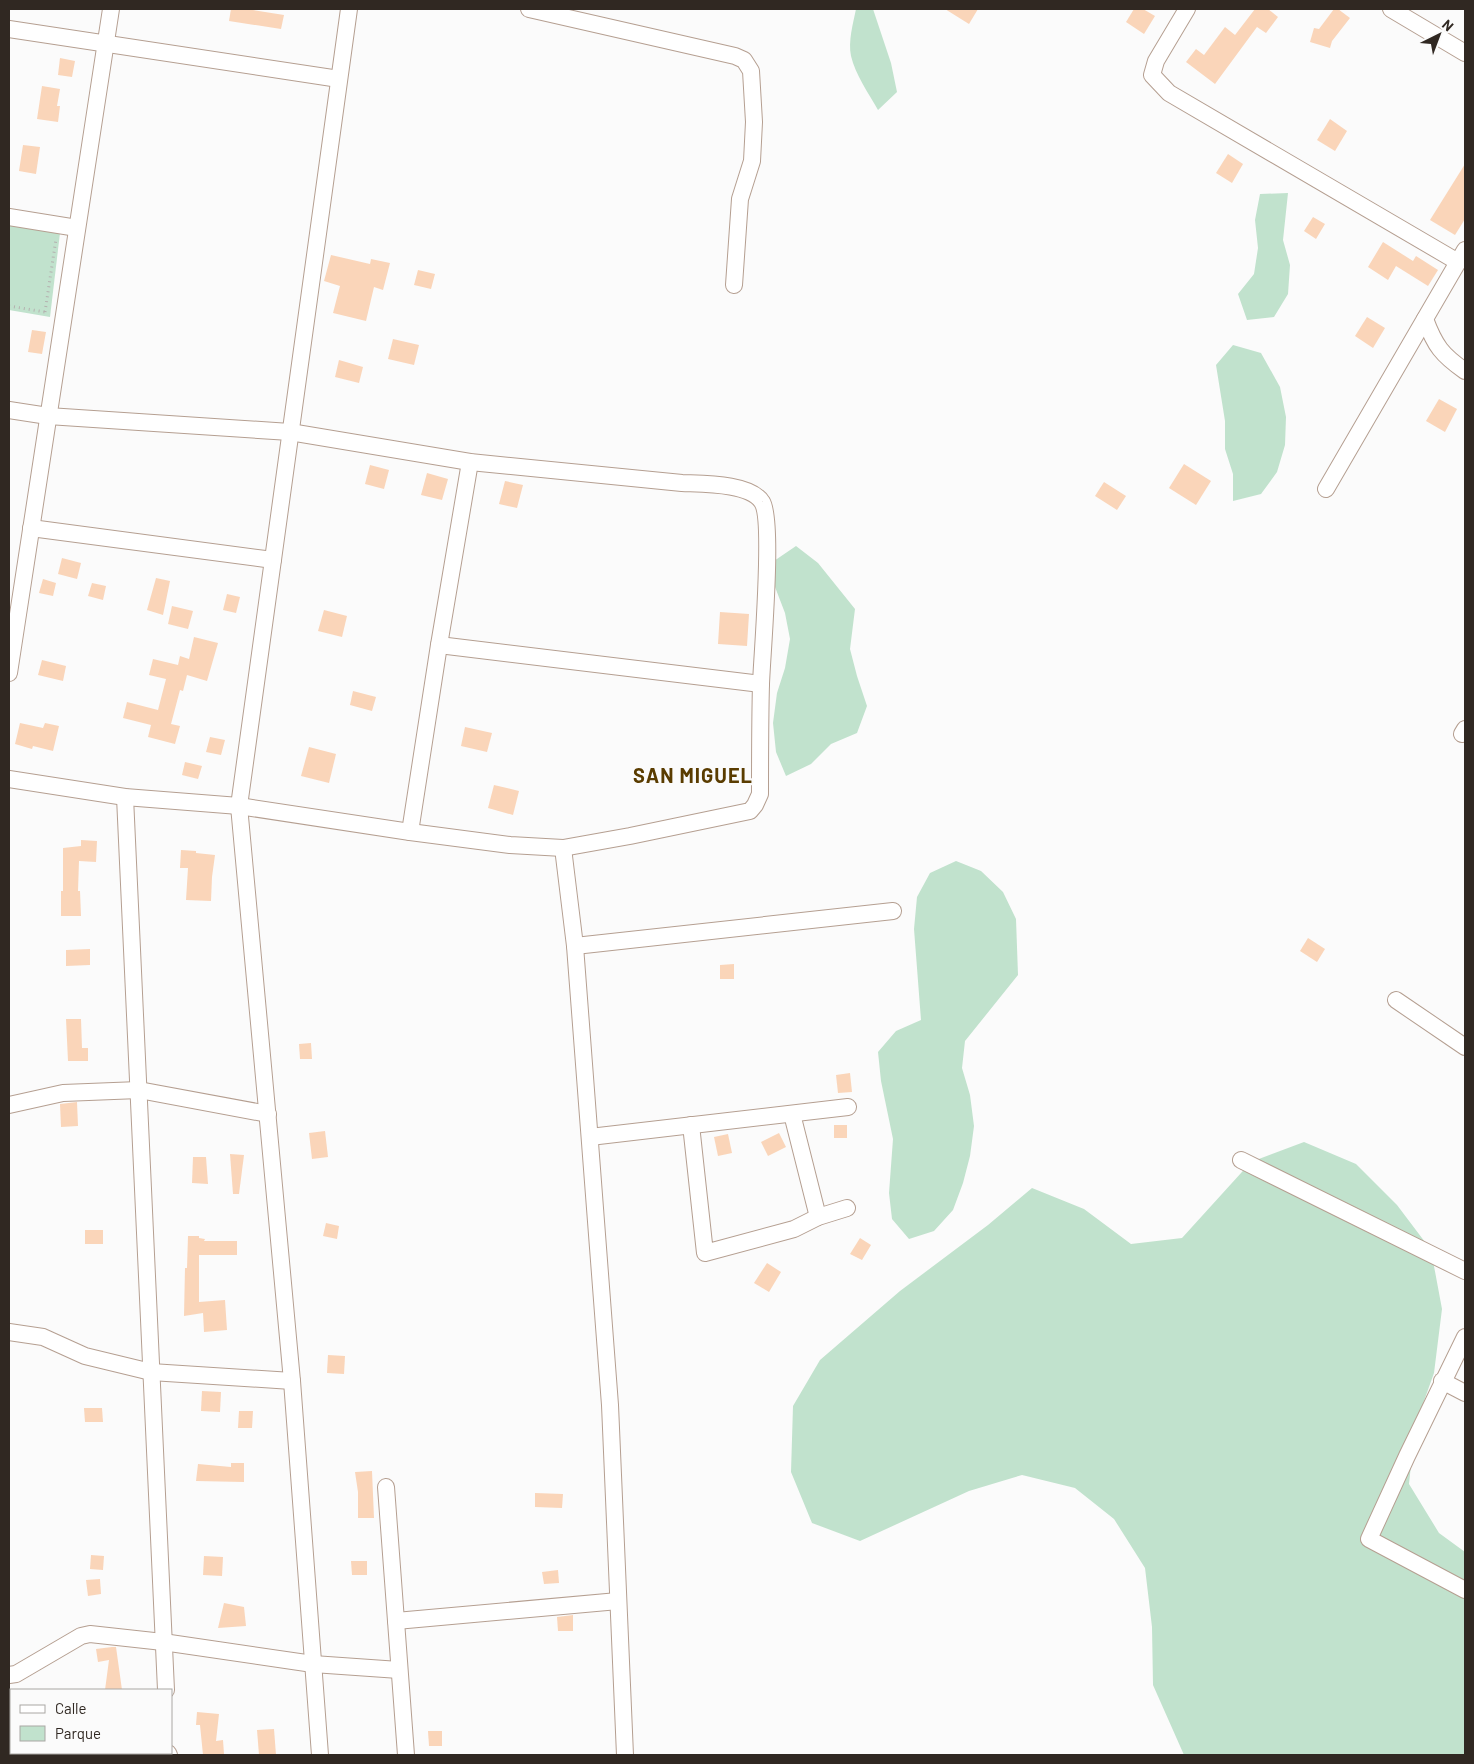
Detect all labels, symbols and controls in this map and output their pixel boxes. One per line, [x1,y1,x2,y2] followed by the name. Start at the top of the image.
[1414,10,1464,60] north arrow
[1439,16,1457,34] text: N
[633,763,753,787] district label: SAN MIGUEL
[10,1689,172,1754] legend
[55,1699,87,1717] text: Calle
[55,1724,101,1742] text: Parque

